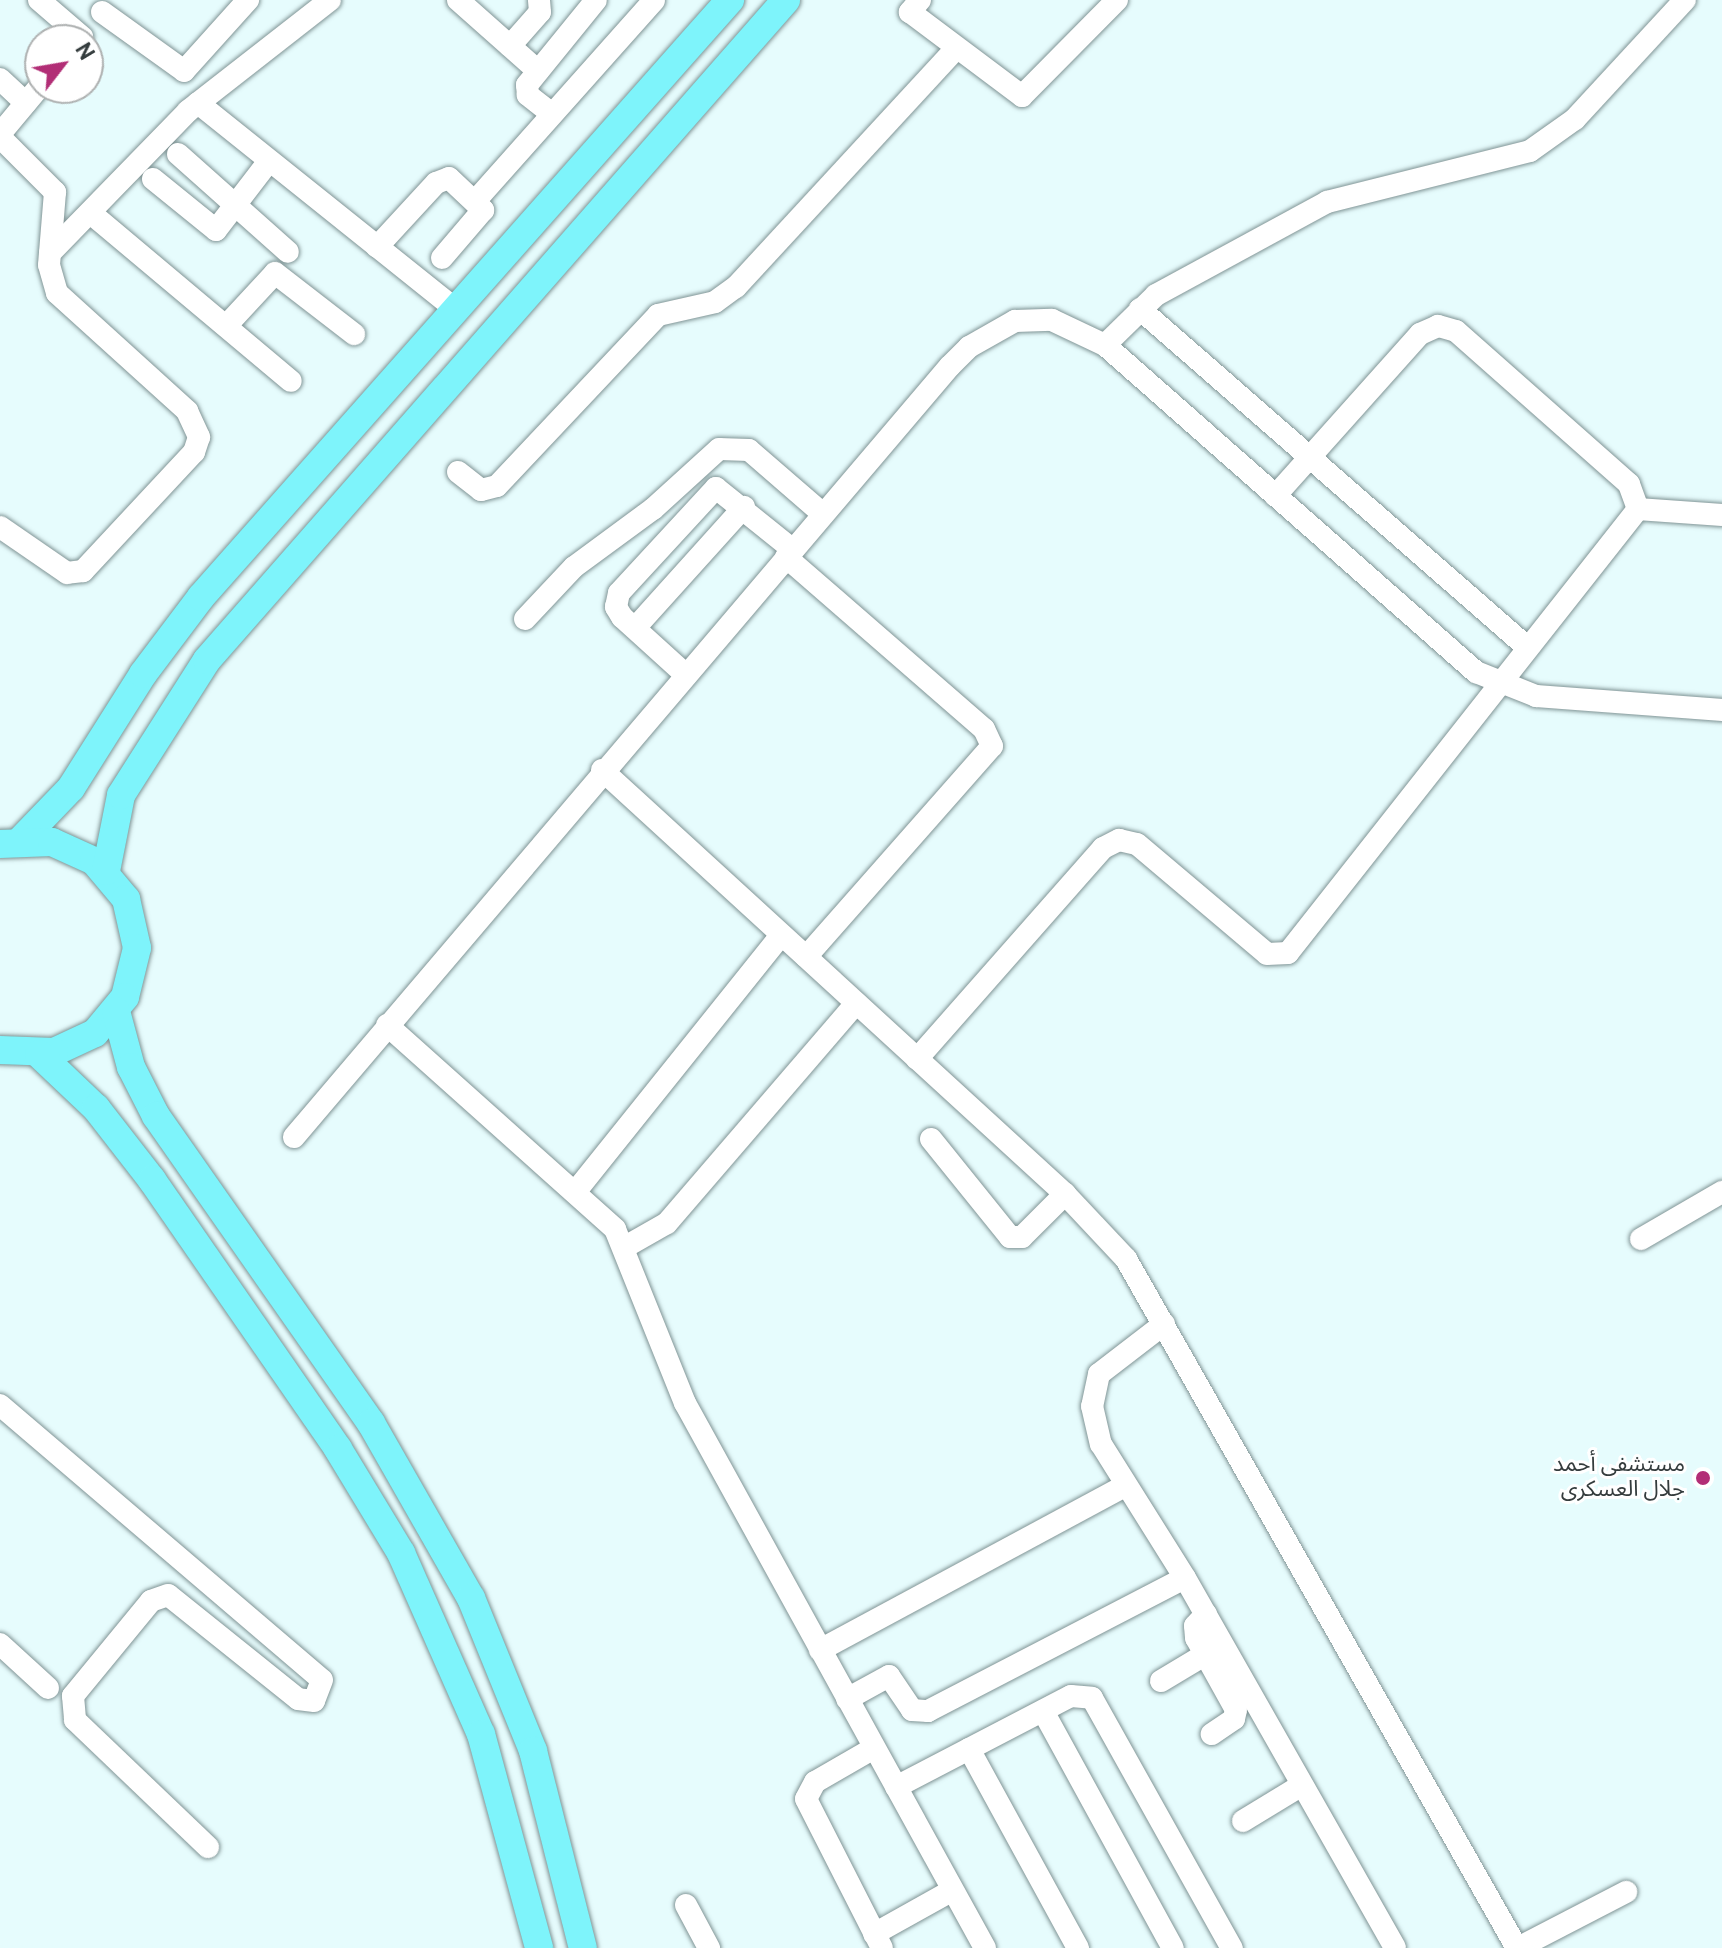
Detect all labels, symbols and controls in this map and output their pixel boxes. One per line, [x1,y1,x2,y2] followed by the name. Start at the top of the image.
[24,24,104,104] north arrow
[68,39,99,66] text: N
[1553,1452,1685,1504] place label: مستشفى أحمد جلال العسكرى
[1692,1467,1714,1489] marker: مستشفى أحمد جلال العسكرى

